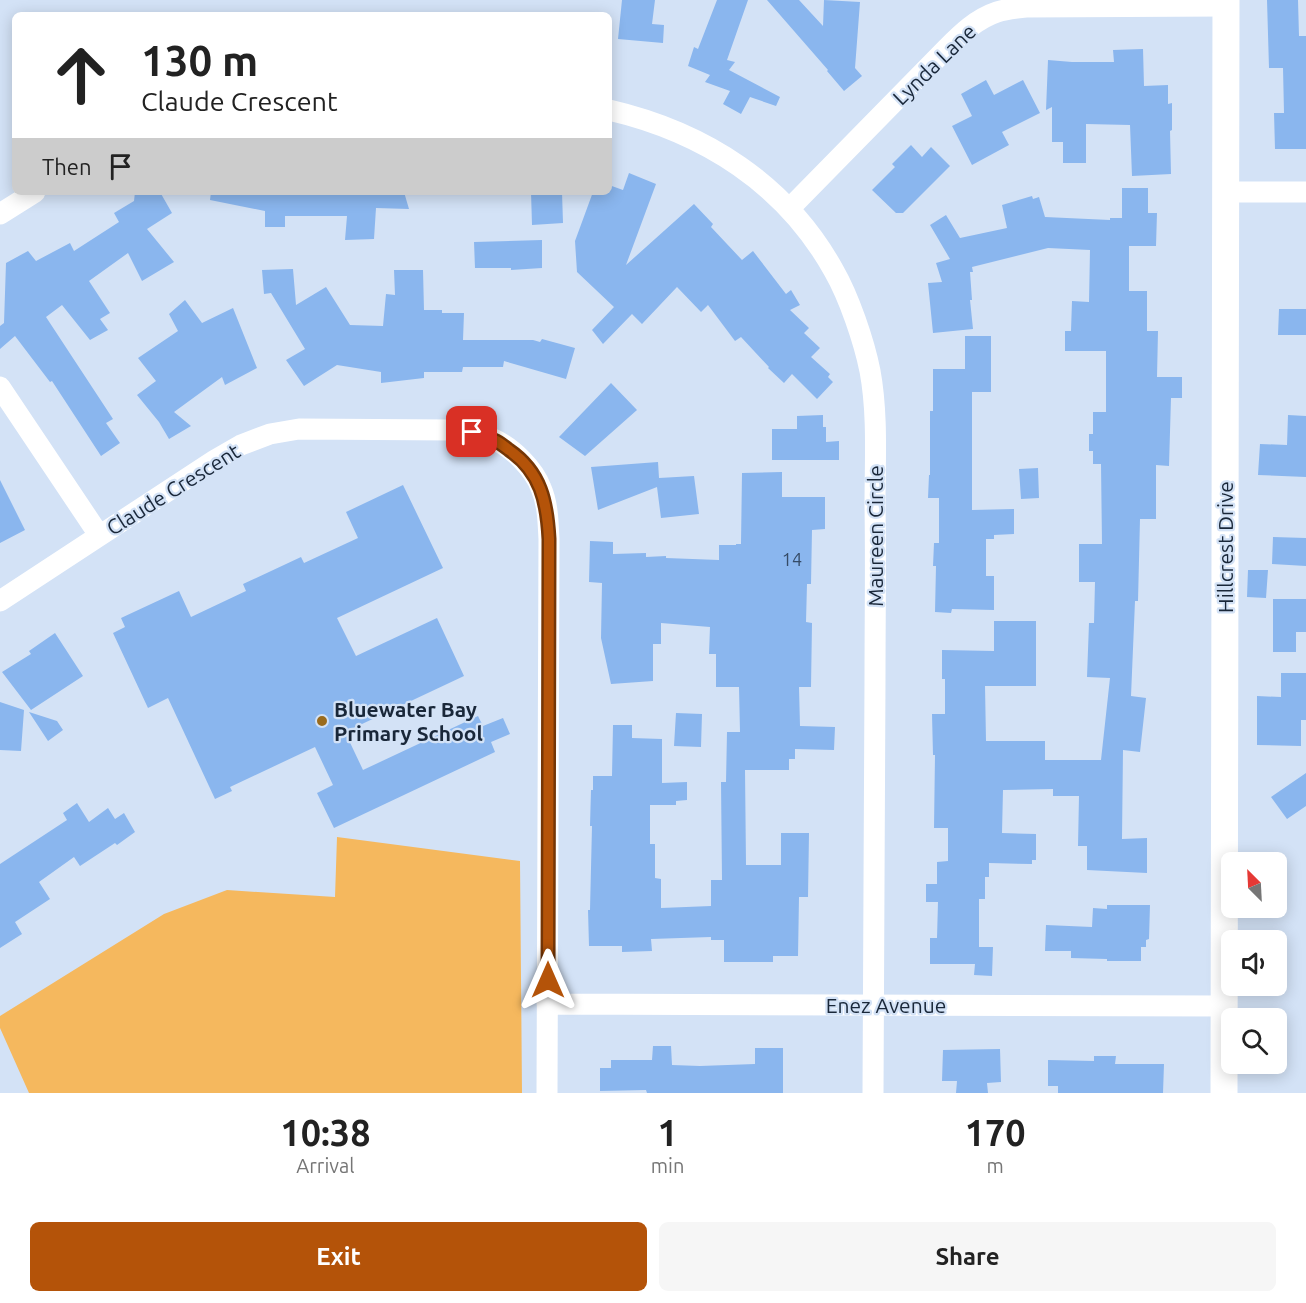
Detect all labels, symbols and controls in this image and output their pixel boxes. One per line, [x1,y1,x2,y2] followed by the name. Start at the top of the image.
[888,19,980,109] street label: Lynda Lane
[42,36,120,114] icon: ahead
[141,37,258,84] text: 130 m
[141,86,338,116] text: Claude Crescent
[104,150,137,183] icon: arrive
[42,154,92,179] text: Then
[446,406,497,457] pin
[455,415,488,448] icon: arrive
[102,438,244,540] street label: Claude Crescent
[863,465,887,607] street label: Maureen Circle
[1213,481,1237,613] street label: Hillcrest Drive
[782,549,802,569] house number: 14
[334,697,483,745] place label: Bluewater Bay Primary School
[315,714,329,728] marker: Bluewater Bay Primary School
[1221,852,1287,918] north arrow
[1221,852,1287,1074] map controls
[1221,930,1287,996] button: sound
[516,948,580,1012] position arrow
[826,993,946,1017] street label: Enez Avenue
[1221,1008,1287,1074] button: search
[280,1112,370,1153] text: 10:38
[657,1112,678,1153] text: 1
[965,1112,1026,1153] text: 170
[296,1154,355,1177] text: Arrival
[651,1154,684,1177] text: min
[987,1154,1004,1177] text: m
[30,1222,647,1291] button: Exit
[659,1222,1276,1291] button: Share

